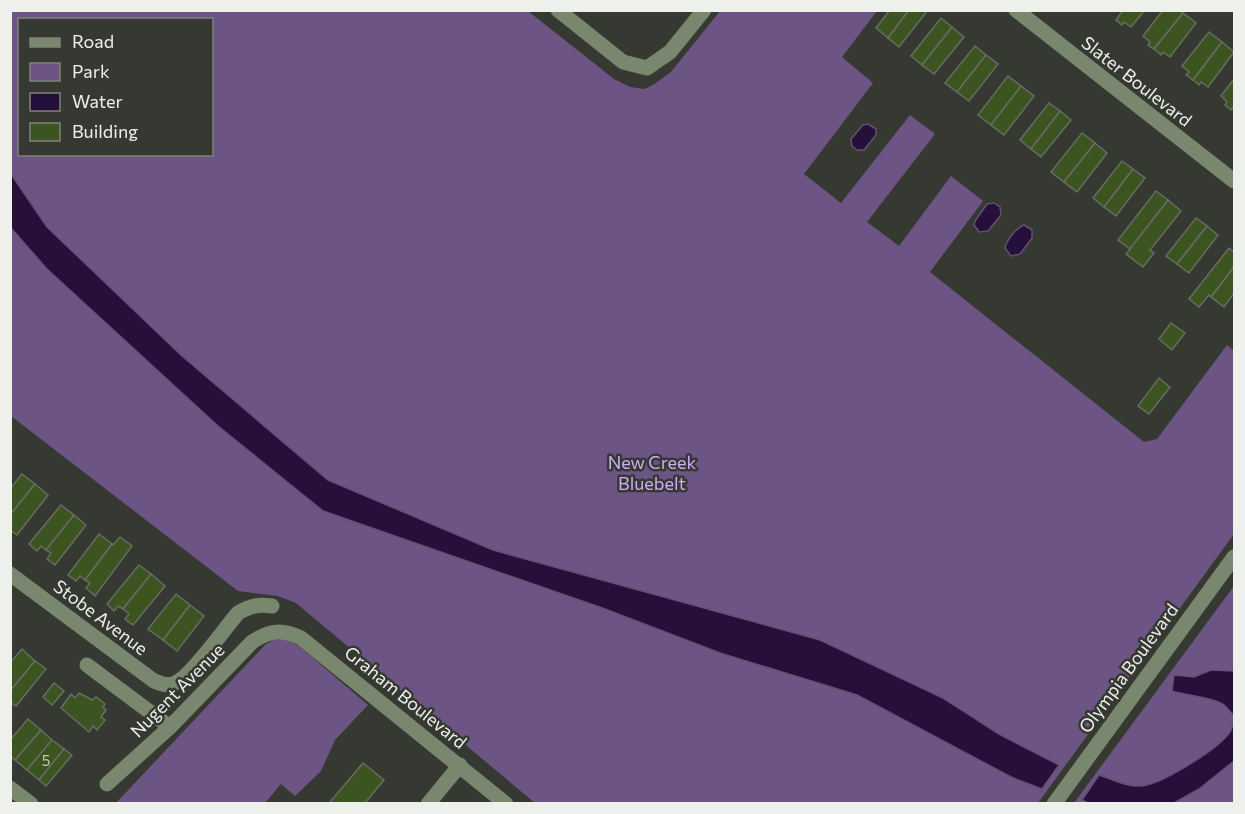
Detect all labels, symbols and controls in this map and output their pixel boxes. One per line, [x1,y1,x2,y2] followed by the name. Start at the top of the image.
[18,18,213,156] legend
[72,30,114,52] text: Road
[1077,31,1197,131] street label: Slater Boulevard
[72,60,110,82] text: Park
[72,90,123,112] text: Water
[72,120,138,142] text: Building
[608,451,697,494] park label: New Creek Bluebelt
[50,575,152,659] street label: Stobe Avenue
[1074,599,1182,737] street label: Olympia Boulevard
[125,638,229,742] street label: Nugent Avenue
[341,641,471,753] street label: Graham Boulevard
[42,751,50,769] house number: 5

